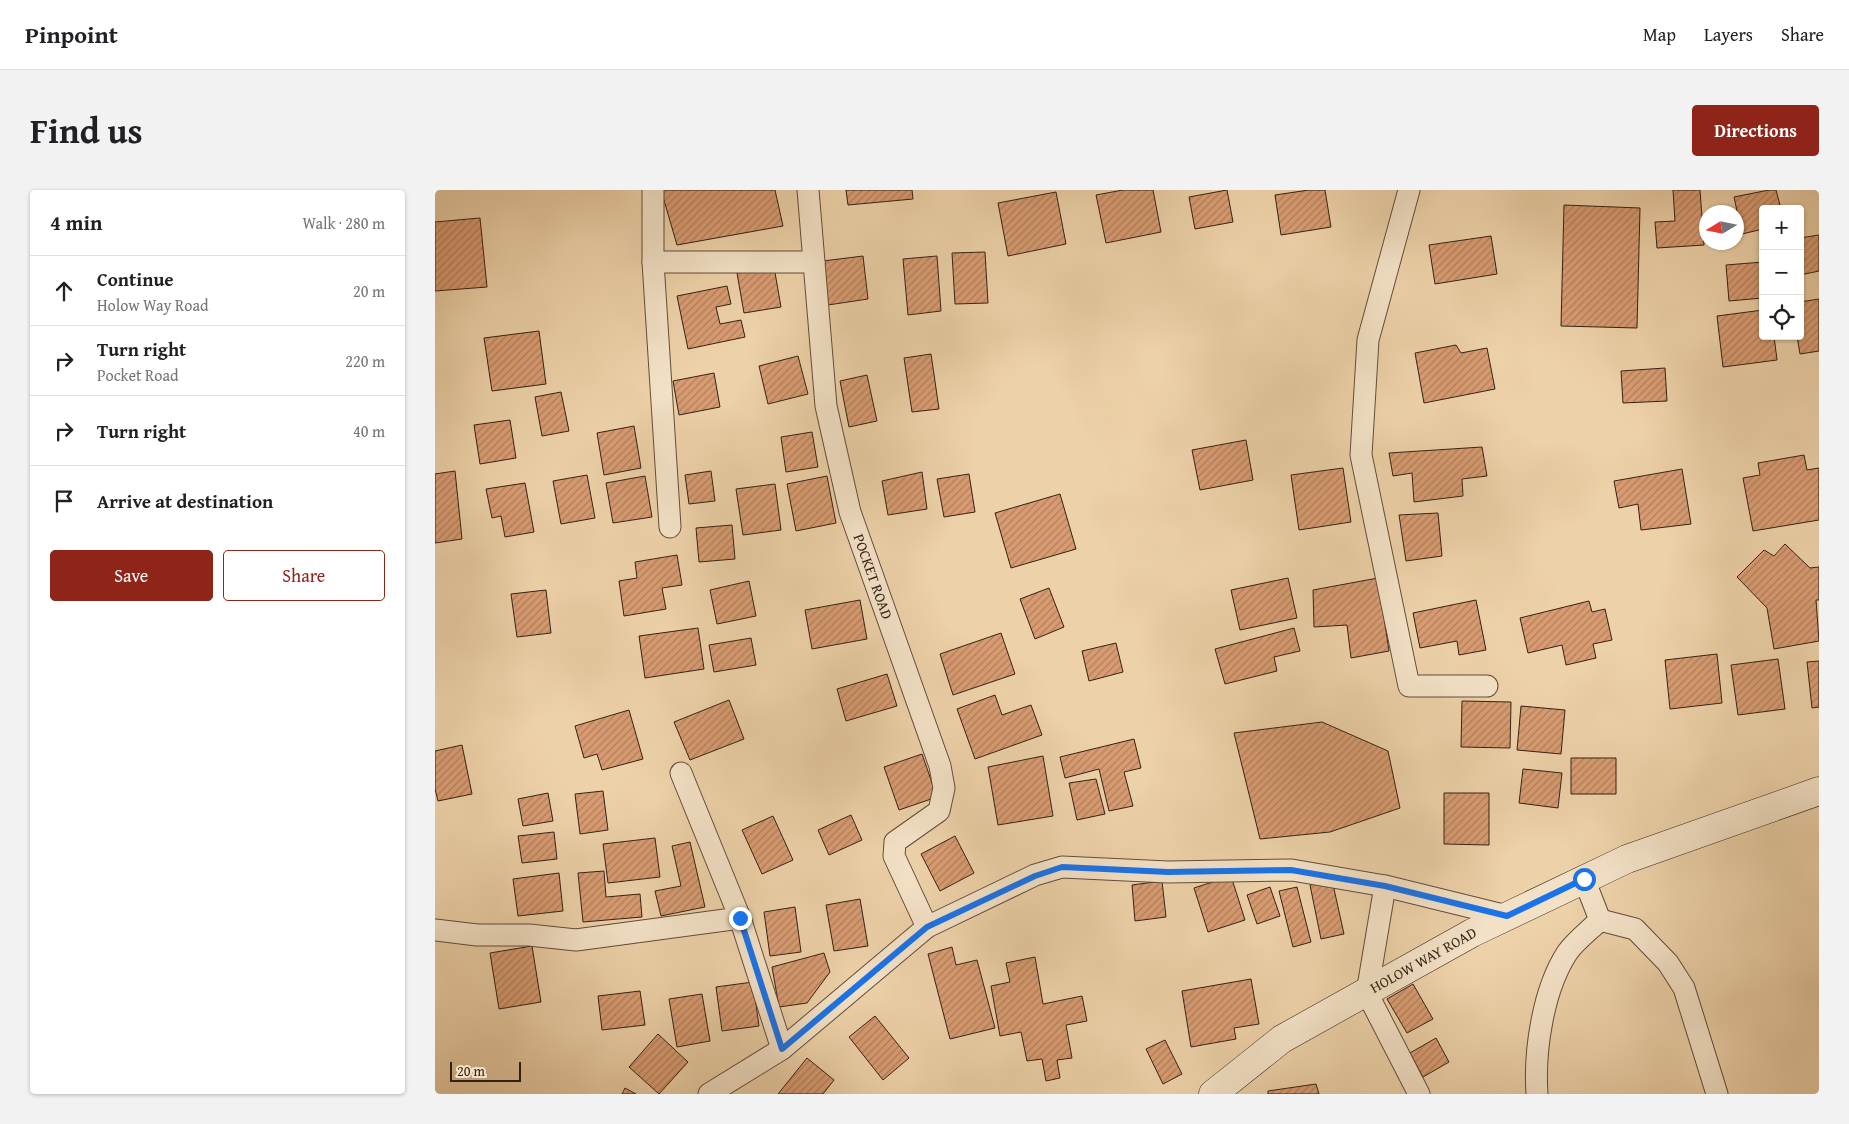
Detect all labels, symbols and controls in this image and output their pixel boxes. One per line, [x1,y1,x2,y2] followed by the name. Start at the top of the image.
[25,17,118,52] text: Pinpoint
[1643,21,1676,48] text: Map
[1704,21,1753,48] text: Layers
[1781,21,1824,48] text: Share
[30,105,143,156] text: Find us
[1692,105,1819,156] button: Directions
[1699,205,1744,250] north arrow
[1759,205,1804,340] map controls
[1759,205,1804,250] button: +
[50,207,102,238] text: 4 min
[302,211,385,235] text: Walk · 280 m
[1759,250,1804,295] button: −
[97,265,174,293] text: Continue
[50,277,78,305] icon: ahead
[353,279,385,303] text: 20 m
[97,293,209,317] text: Holow Way Road
[1759,295,1804,340] button: locate
[97,335,186,363] text: Turn right
[50,347,78,375] icon: right
[345,349,385,373] text: 220 m
[97,363,179,387] text: Pocket Road
[50,417,78,445] icon: right
[97,417,186,445] text: Turn right
[353,419,385,443] text: 40 m
[50,487,78,515] icon: arrive
[97,487,273,515] text: Arrive at destination
[849,531,898,622] street label: POCKET ROAD
[50,550,213,601] button: Save
[223,550,385,601] button: Share
[1573,868,1596,891] route start
[729,907,752,930] route end
[1366,922,1480,998] street label: HOLOW WAY ROAD
[450,1059,521,1082] scale bar
[457,1061,485,1081] text: 20 m

